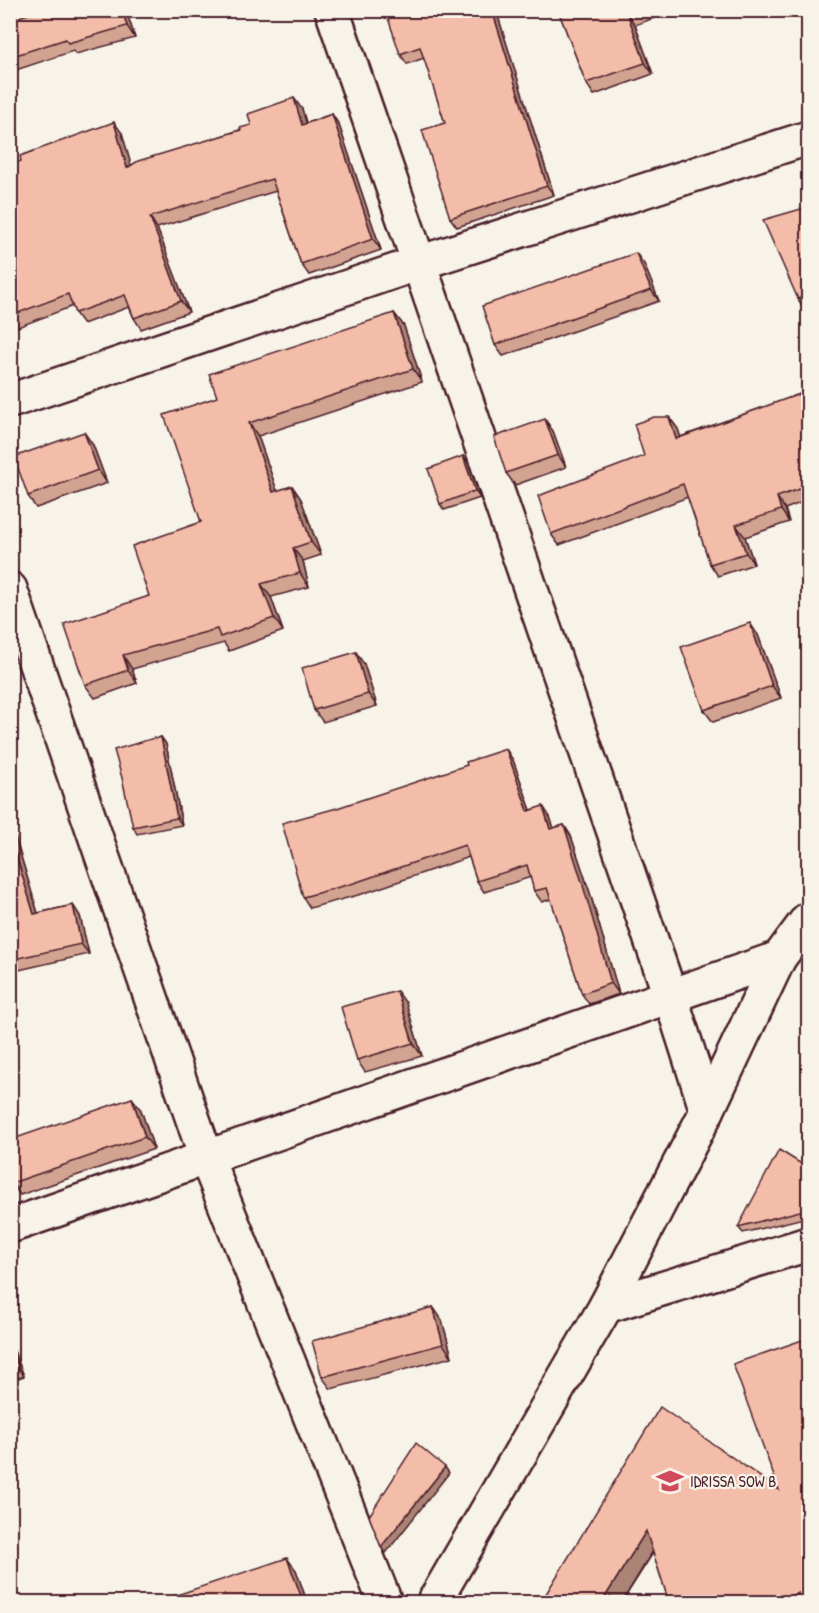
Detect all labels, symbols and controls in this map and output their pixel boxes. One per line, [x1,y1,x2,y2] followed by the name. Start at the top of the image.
[655,1466,685,1496] school or university icon: IDRISSA SOW B
[690,1470,776,1492] place label: IDRISSA SOW B

